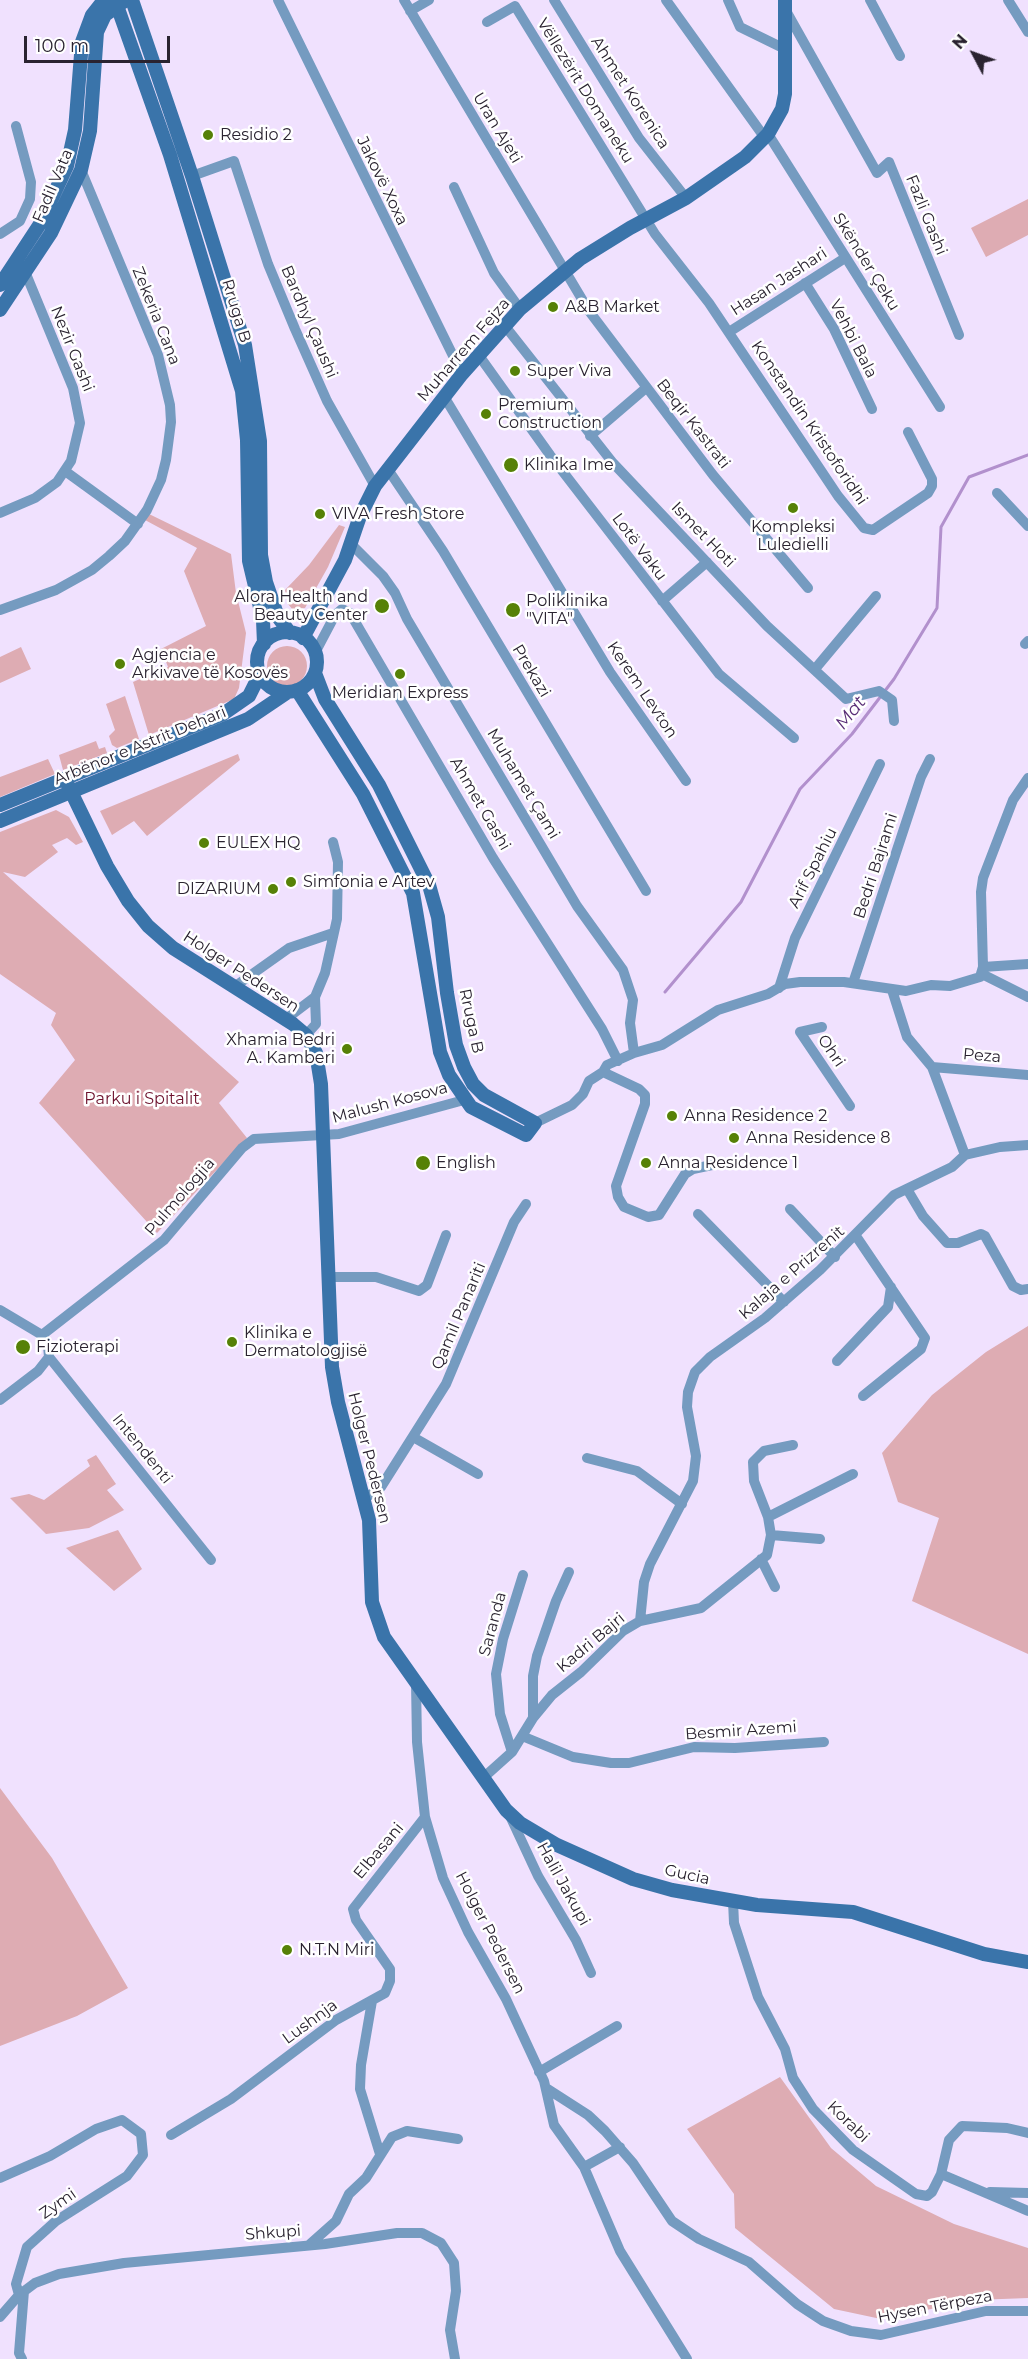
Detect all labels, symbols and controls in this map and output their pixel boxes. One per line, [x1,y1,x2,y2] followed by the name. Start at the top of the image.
[533,15,637,167] street label: Vëllezërit Domaneku
[27,24,172,62] scale bar
[944,24,1004,84] north arrow
[949,31,971,53] text: N
[587,33,673,153] street label: Ahmet Korenica
[35,35,89,57] text: 100 m
[468,89,526,167] street label: Uran Ajeti
[220,125,292,145] place label: Residio 2
[201,128,215,142] marker: Residio 2
[352,133,412,229] street label: Jakovë Xoxa
[29,146,77,226] street label: Fadil Vata
[901,172,951,258] street label: Fazli Gashi
[828,210,904,314] street label: Skënder Çeku
[727,244,831,320] street label: Hasan Jashari
[277,263,341,381] street label: Bardhyl Çaushi
[128,264,184,368] street label: Zekeria Cana
[217,277,255,345] street label: Rruga B
[414,294,514,406] street label: Muharrem Fejza
[565,297,660,317] place label: A&B Market
[825,297,881,381] street label: Vehbi Bala
[546,300,560,314] marker: A&B Market
[46,303,98,395] street label: Nezir Gashi
[747,337,871,509] street label: Konstandin Kristoforidhi
[527,361,612,381] place label: Super Viva
[508,364,522,378] marker: Super Viva
[652,375,734,473] street label: Beqir Kastrati
[498,395,602,433] place label: Premium Construction
[479,407,493,421] marker: Premium Construction
[524,455,614,475] place label: Klinika Ime
[502,456,520,474] marker: Klinika Ime
[667,498,739,572] street label: Ismet Hoti
[786,501,800,515] marker: Kompleksi Luledielli
[332,504,464,524] place label: VIVA Fresh Store
[313,507,327,521] marker: VIVA Fresh Store
[607,510,671,584] street label: Lotë Vaku
[751,517,835,555] place label: Kompleksi Luledielli
[234,587,368,625] place label: Alora Health and Beauty Center
[526,591,608,629] place label: Poliklinika "VITA"
[373,597,391,615] marker: Alora Health and Beauty Center
[504,601,522,619] marker: Poliklinika "VITA"
[603,638,681,742] street label: Kerem Levton
[508,641,554,701] street label: Prekazi
[132,645,288,683] place label: Agjencia e Arkivave të Kosovës
[113,657,127,671] marker: Agjencia e Arkivave të Kosovës
[393,667,407,681] marker: Meridian Express
[332,683,468,703] place label: Meridian Express
[831,692,871,734] water label: Mat
[51,703,229,789] street label: Arbënor e Astrit Dehari
[482,725,564,843] street label: Muhamet Çami
[446,754,514,854] street label: Ahmet Gashi
[850,811,902,921] street label: Bedri Bajrami
[785,825,841,911] street label: Arif Spahiu
[216,833,300,853] place label: EULEX HQ
[197,836,211,850] marker: EULEX HQ
[303,872,435,892] place label: Simfonia e Artev
[284,875,298,889] marker: Simfonia e Artev
[177,879,261,899] place label: DIZARIUM
[266,882,280,896] marker: DIZARIUM
[179,927,303,1017] street label: Holger Pedersen
[455,987,487,1055] street label: Rruga B
[226,1030,335,1068] place label: Xhamia Bedri A. Kamberi
[813,1031,849,1071] street label: Ohri
[340,1042,354,1056] marker: Xhamia Bedri A. Kamberi
[962,1045,1002,1067] street label: Peza
[330,1078,450,1128] street label: Malush Kosova
[84,1089,200,1109] park label: Parku i Spitalit
[684,1106,827,1126] place label: Anna Residence 2
[665,1109,679,1123] marker: Anna Residence 2
[746,1128,890,1148] place label: Anna Residence 8
[727,1131,741,1145] marker: Anna Residence 8
[436,1153,496,1173] place label: English
[658,1153,798,1173] place label: Anna Residence 1
[141,1154,219,1240] street label: Pulmologjia
[414,1154,432,1172] marker: English
[639,1156,653,1170] marker: Anna Residence 1
[735,1222,849,1324] street label: Kalaja e Prizrenit
[428,1259,490,1373] street label: Qamil Panariti
[244,1323,367,1361] place label: Klinika e Dermatologjisë
[225,1335,239,1349] marker: Klinika e Dermatologjisë
[36,1337,119,1357] place label: Fizioterapi
[14,1338,32,1356] marker: Fizioterapi
[343,1390,395,1526] street label: Holger Pedersen
[108,1410,176,1488] street label: Intendenti
[475,1590,511,1658] street label: Saranda
[553,1609,629,1677] street label: Kadri Bajri
[685,1718,797,1744] street label: Besmir Azemi
[350,1819,408,1883] street label: Elbasani
[532,1839,594,1929] street label: Halil Jakupi
[663,1861,711,1889] street label: Gucia
[451,1869,529,1997] street label: Holger Pedersen
[299,1940,374,1960] place label: N.T.N Miri
[280,1943,294,1957] marker: N.T.N Miri
[279,1996,341,2048] street label: Lushnja
[823,2097,873,2147] street label: Korabi
[36,2185,80,2223] street label: Zymi
[244,2221,302,2245] street label: Shkupi
[876,2286,994,2328] street label: Hysen Tërpeza

